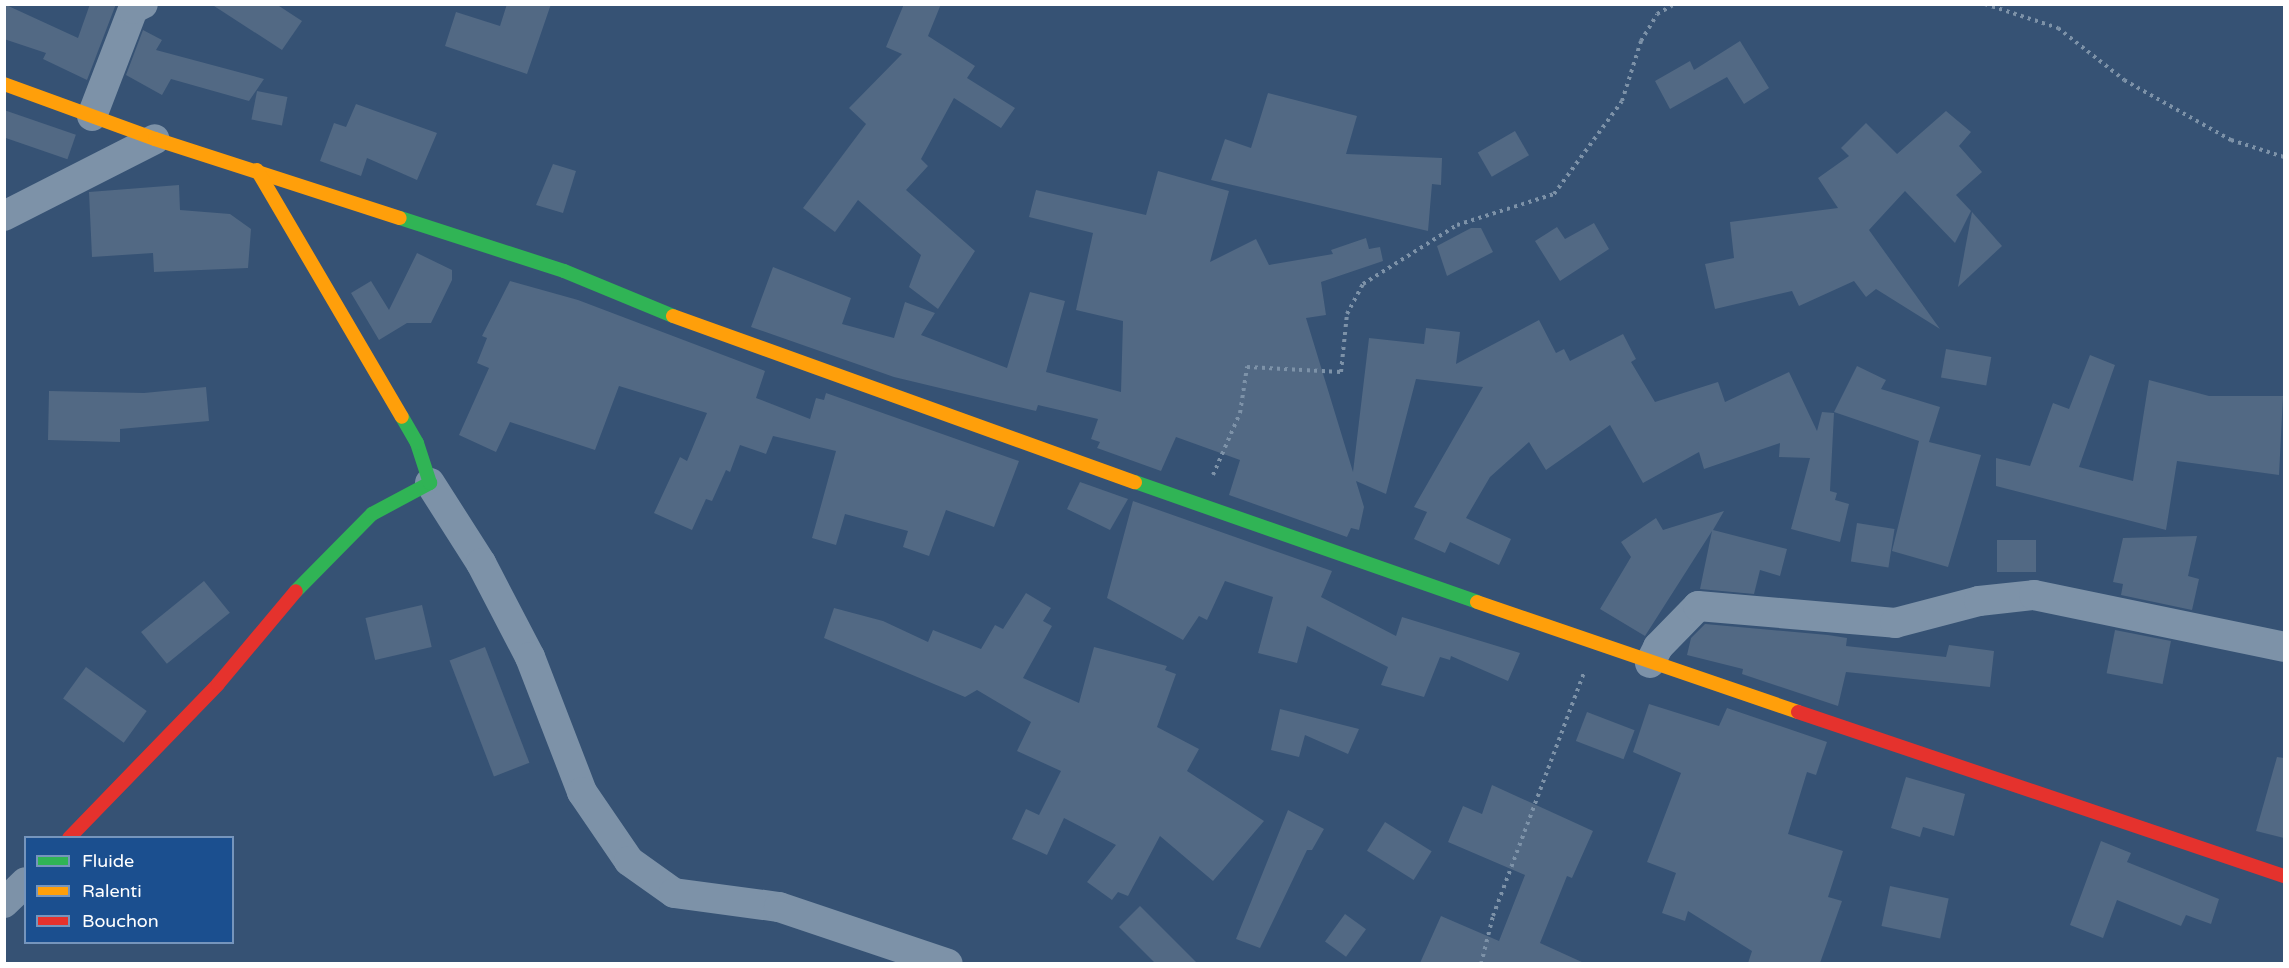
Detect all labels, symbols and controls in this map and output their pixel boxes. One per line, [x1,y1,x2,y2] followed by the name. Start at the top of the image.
[24,836,234,944] legend
[82,850,134,872] text: Fluide
[82,880,142,902] text: Ralenti
[82,910,159,932] text: Bouchon

